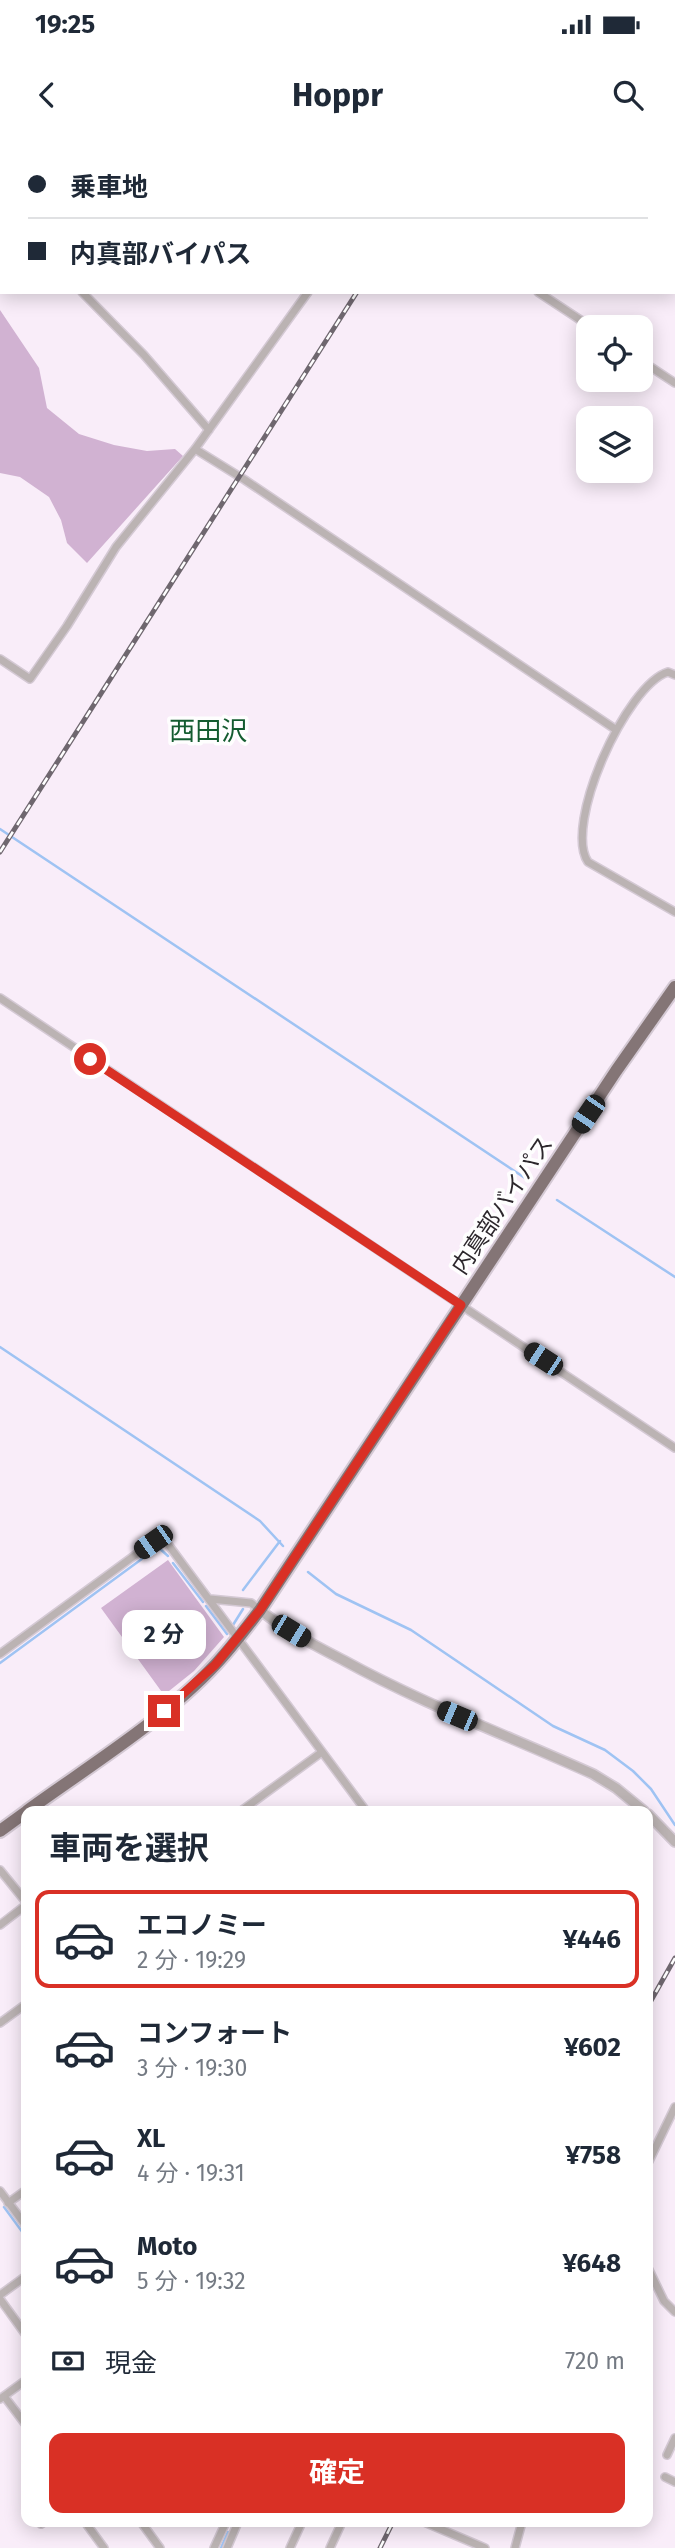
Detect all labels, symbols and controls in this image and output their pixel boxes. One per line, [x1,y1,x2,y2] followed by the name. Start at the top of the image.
[35,9,95,40] text: 19:25
[28,76,66,114] icon: back
[292,76,383,114] text: Hoppr
[609,76,647,114] icon: search
[70,172,148,203] text: 乗車地
[70,239,251,270] text: 内真部バイパス
[576,315,653,483] map controls
[576,315,653,392] button: locate
[576,406,653,483] button: layers
[169,716,247,747] district label: 西田沢
[74,1043,106,1075] route start
[568,1091,609,1137] car
[446,1131,558,1279] street label: 内真部バイパス
[520,1339,567,1379] car
[130,1521,177,1563] car
[122,1610,206,1658] callout: 2 分
[268,1611,315,1651] car
[144,1620,184,1648] text: 2 分
[148,1695,180,1727] route end
[434,1698,481,1734] car
[49,1829,209,1867] text: 車両を選択
[53,1908,116,1971] icon: car
[137,1910,267,1941] text: エコノミー
[563,1924,621,1955] text: ¥446
[137,1946,246,1974] text: 2 分 · 19:29
[53,2016,116,2079] icon: car
[137,2018,292,2049] text: コンフォート
[564,2032,621,2063] text: ¥602
[137,2054,247,2082] text: 3 分 · 19:30
[137,2123,165,2154] text: XL
[53,2124,116,2187] icon: car
[565,2140,621,2171] text: ¥758
[137,2159,245,2187] text: 4 分 · 19:31
[137,2231,197,2262] text: Moto
[53,2232,116,2295] icon: car
[563,2248,621,2279] text: ¥648
[137,2267,246,2295] text: 5 分 · 19:32
[49,2342,87,2380] icon: cash
[565,2347,625,2375] text: 720 m
[105,2348,157,2379] text: 現金
[49,2433,625,2513] button: 確定

